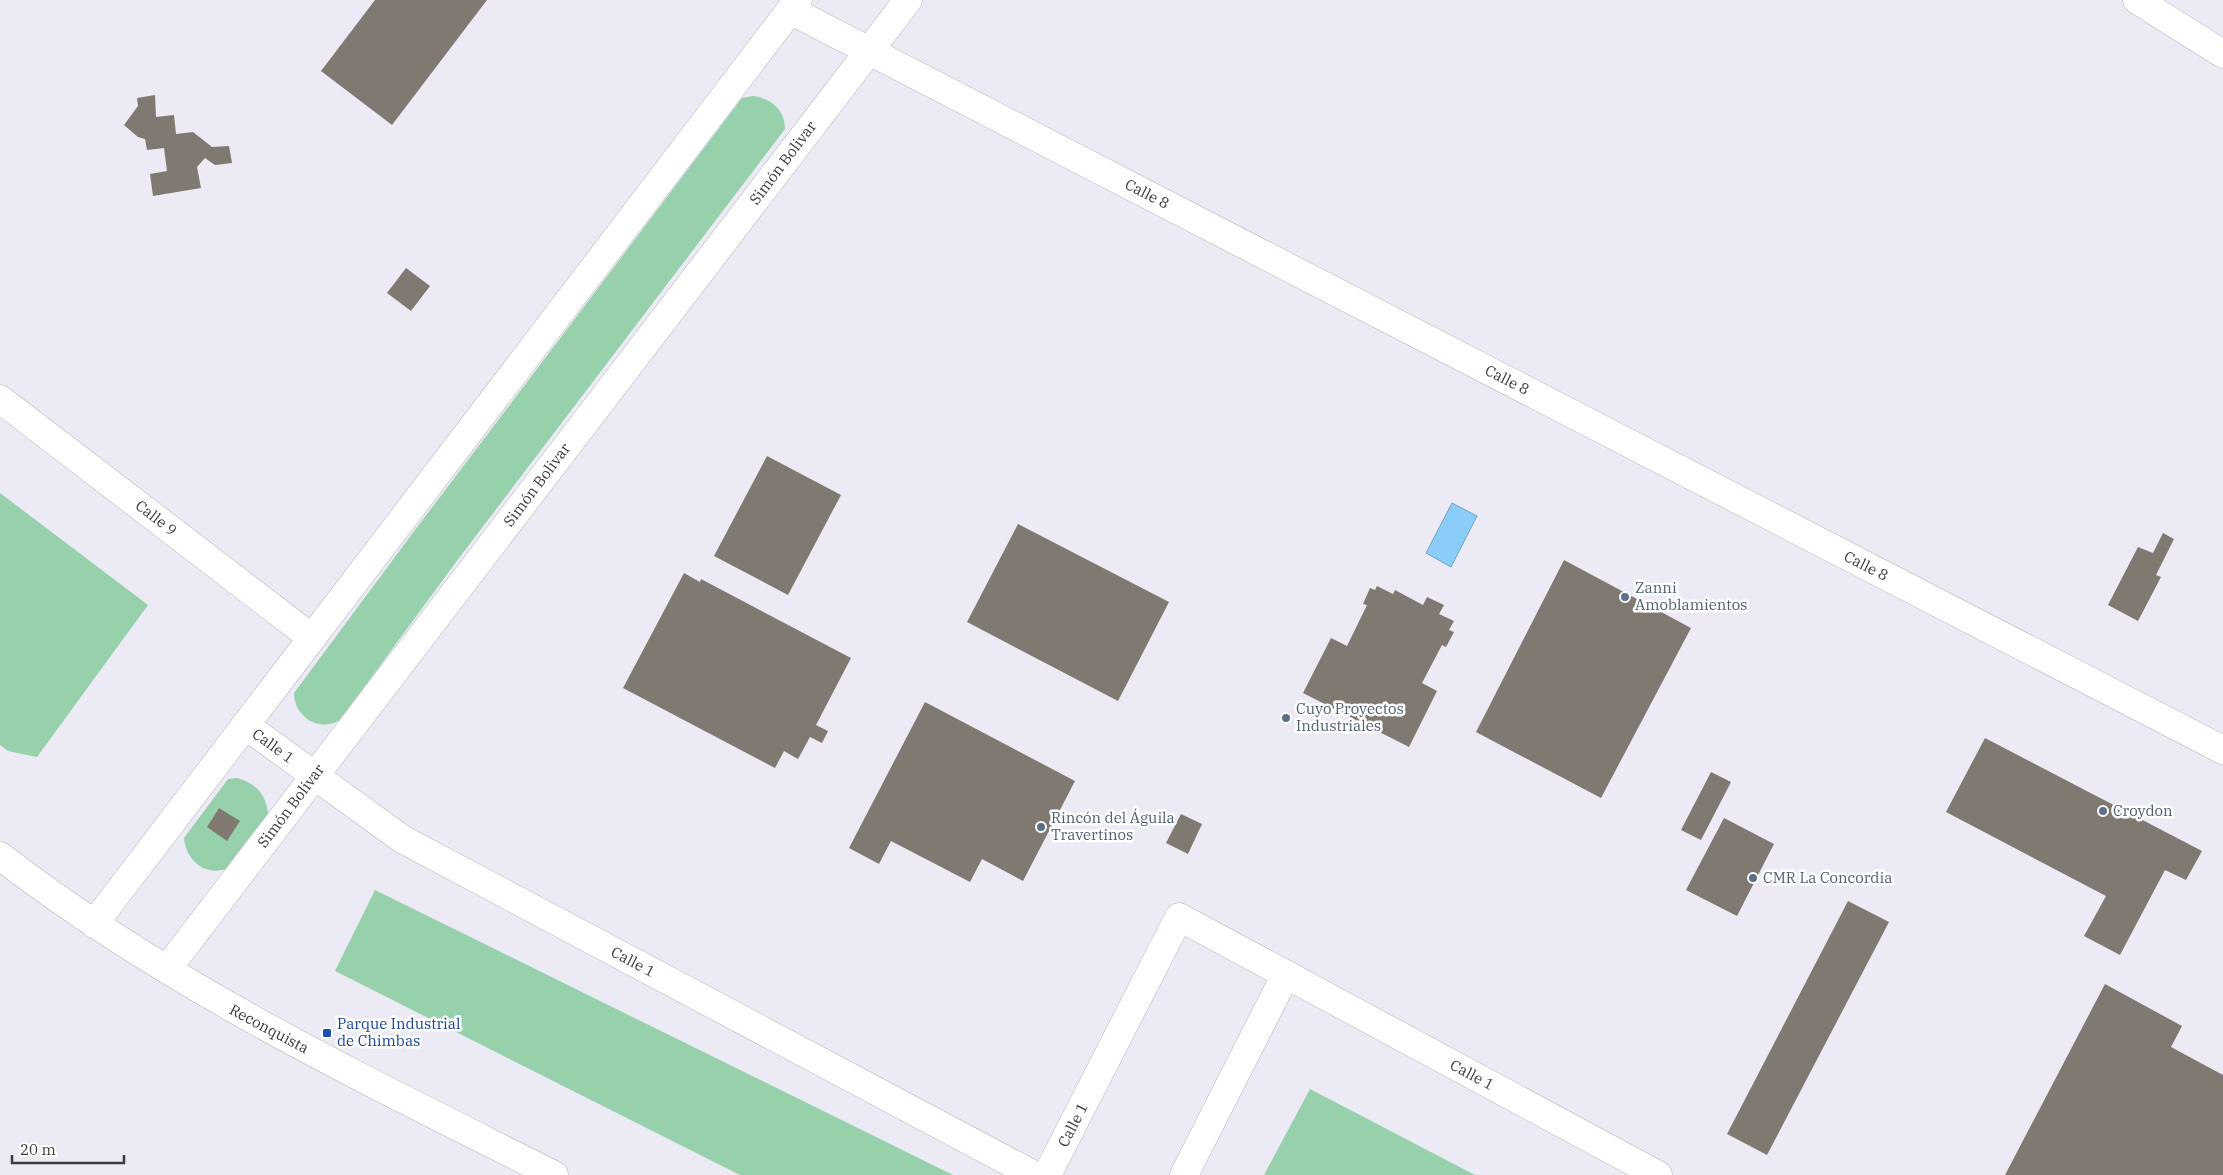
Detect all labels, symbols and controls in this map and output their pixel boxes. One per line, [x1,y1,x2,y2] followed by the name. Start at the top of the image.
[745,117,820,208] street label: Simón Bolivar
[1122,174,1173,213] street label: Calle 8
[1482,360,1533,399] street label: Calle 8
[499,439,574,530] street label: Simón Bolivar
[132,496,181,540] street label: Calle 9
[1841,546,1892,585] street label: Calle 8
[1635,578,1747,614] place label: Zanni Amoblamientos
[1619,591,1631,603] marker: Zanni Amoblamientos
[1296,699,1404,735] place label: Cuyo Proyectos Industriales
[1280,712,1292,724] marker: Cuyo Proyectos Industriales
[249,724,298,767] street label: Calle 1
[253,760,328,851] street label: Simón Bolivar
[2113,801,2173,820] place label: Croydon
[2097,805,2109,817] marker: Croydon
[1051,808,1175,844] place label: Rincón del Águila Travertinos
[1035,821,1047,833] marker: Rincón del Águila Travertinos
[1763,868,1892,887] place label: CMR La Concordia
[1747,872,1759,884] marker: CMR La Concordia
[608,942,659,981] street label: Calle 1
[226,1000,312,1057] street label: Reconquista
[337,1014,461,1050] place label: Parque Industrial de Chimbas
[321,1027,333,1039] marker: Parque Industrial de Chimbas
[1447,1055,1498,1094] street label: Calle 1
[1053,1099,1092,1150] street label: Calle 1
[12,1132,125,1164] scale bar
[20,1140,56,1159] text: 20 m

